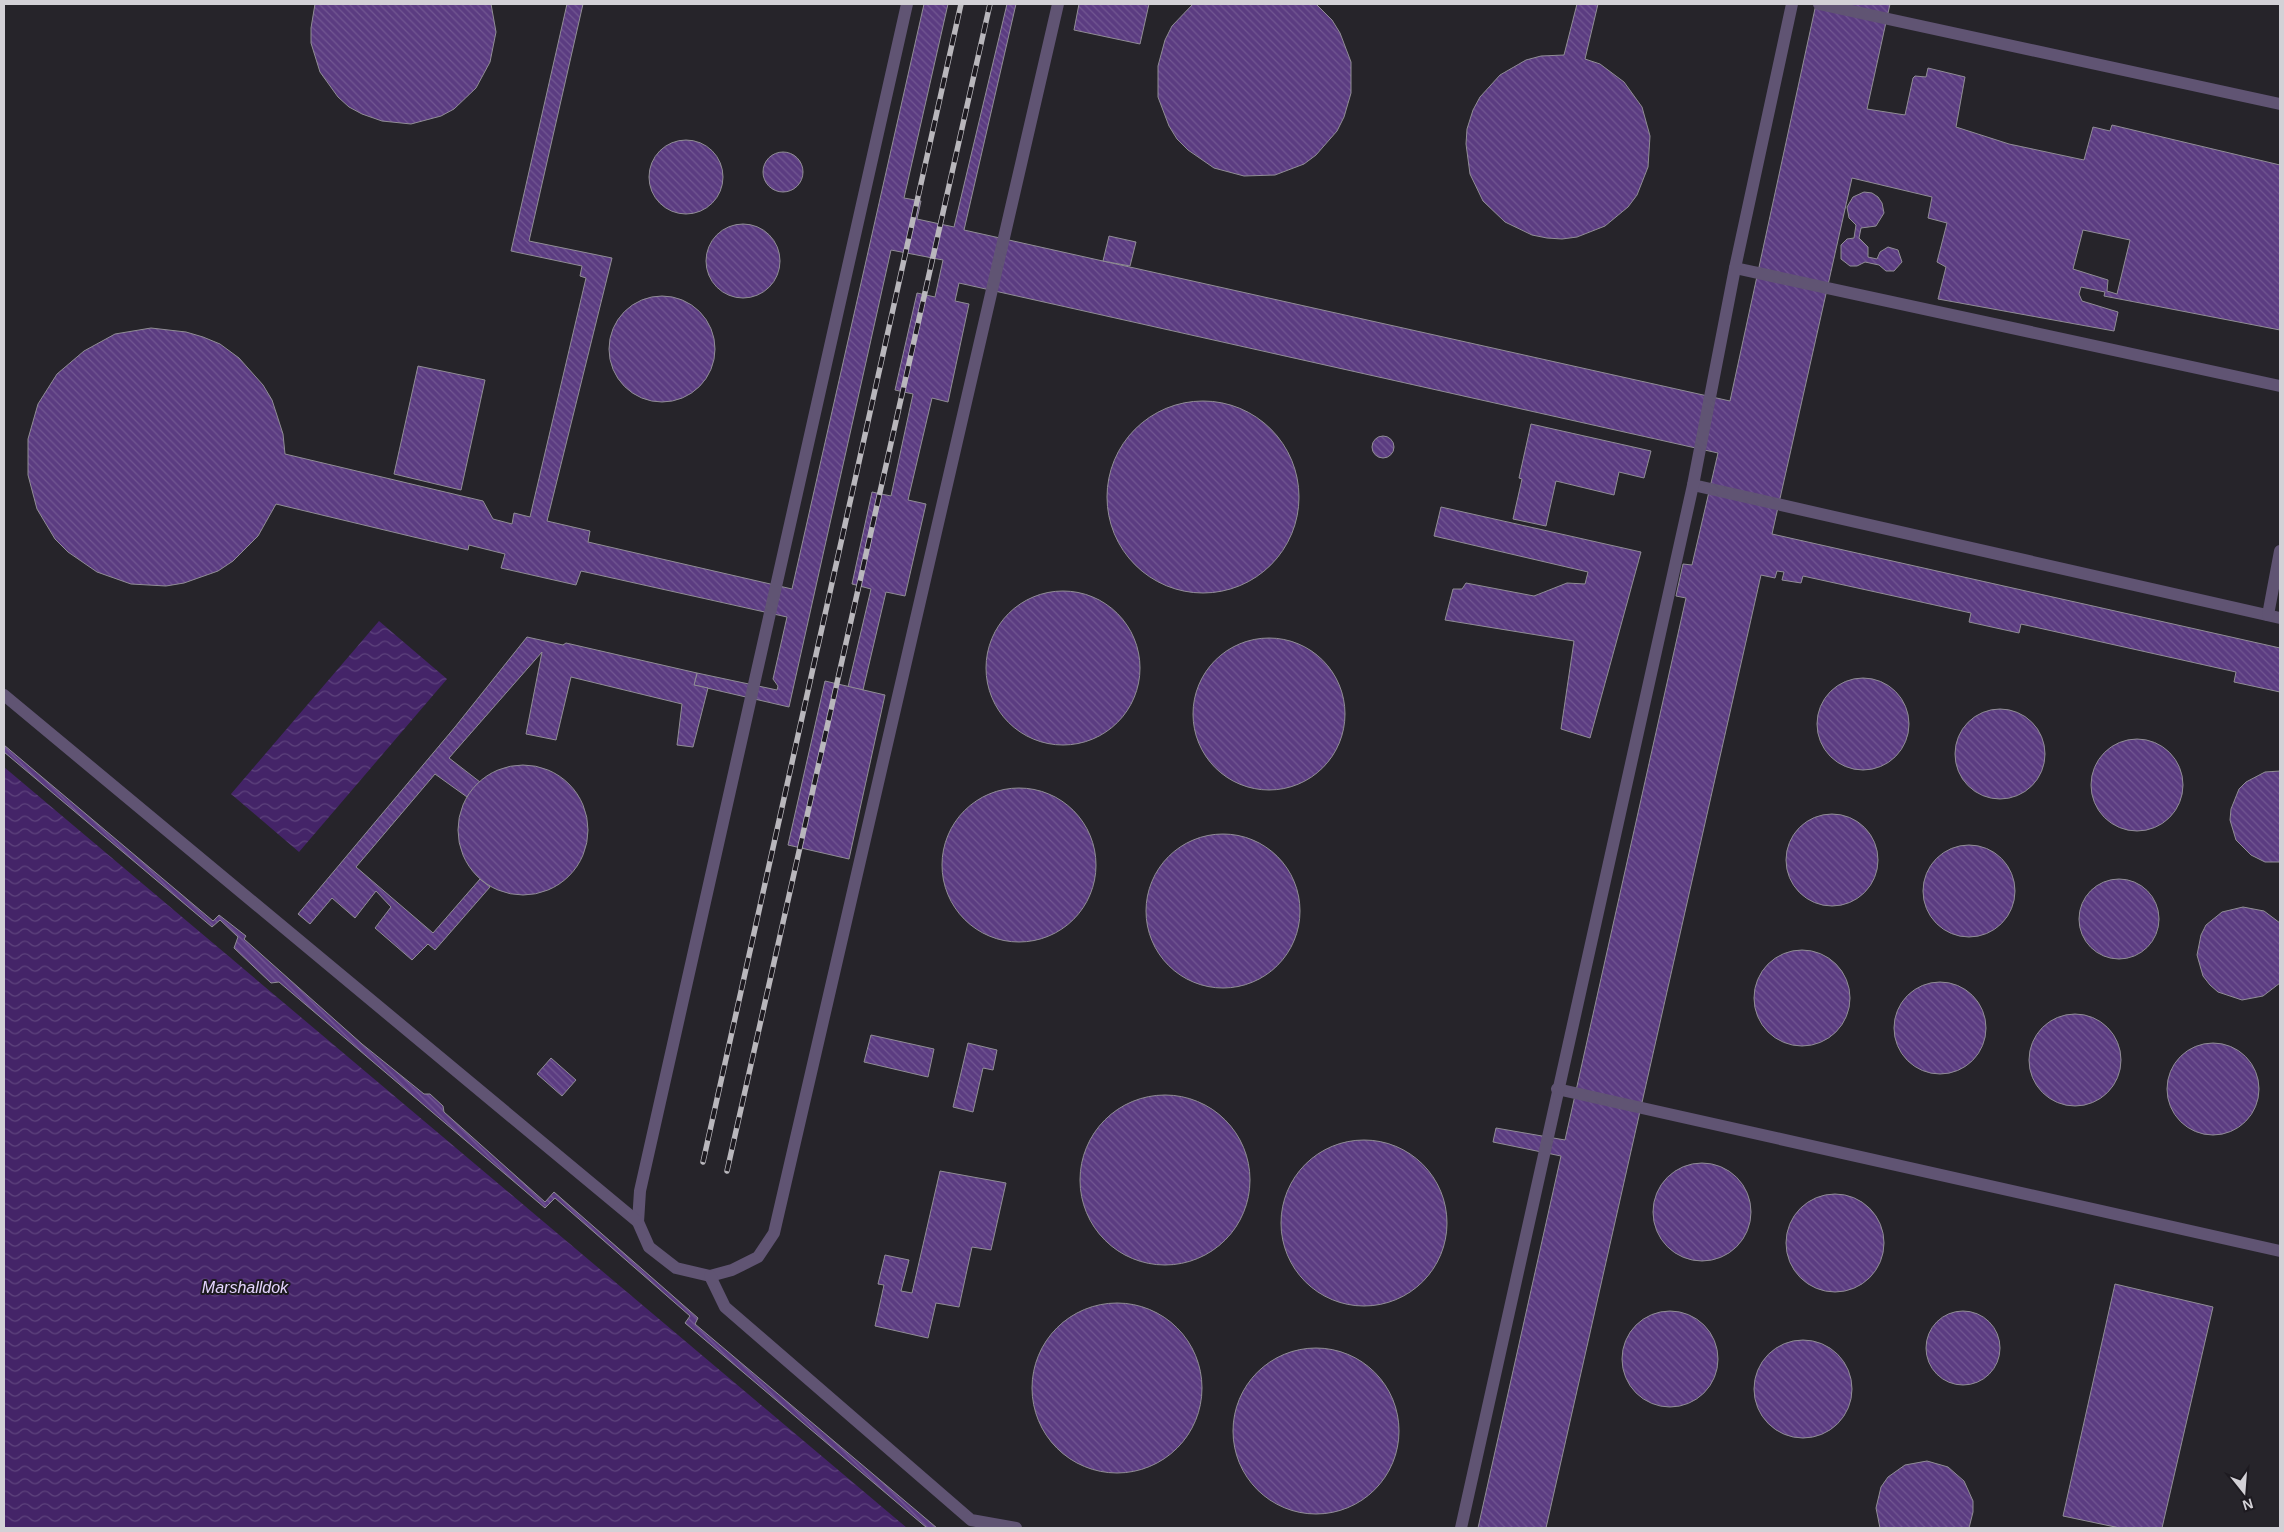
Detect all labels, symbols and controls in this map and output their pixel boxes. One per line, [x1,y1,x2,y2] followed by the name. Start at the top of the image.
[202,1279,289,1296] water label: Marshalldok
[2219,1467,2269,1517] north arrow
[2241,1495,2255,1514] text: N

